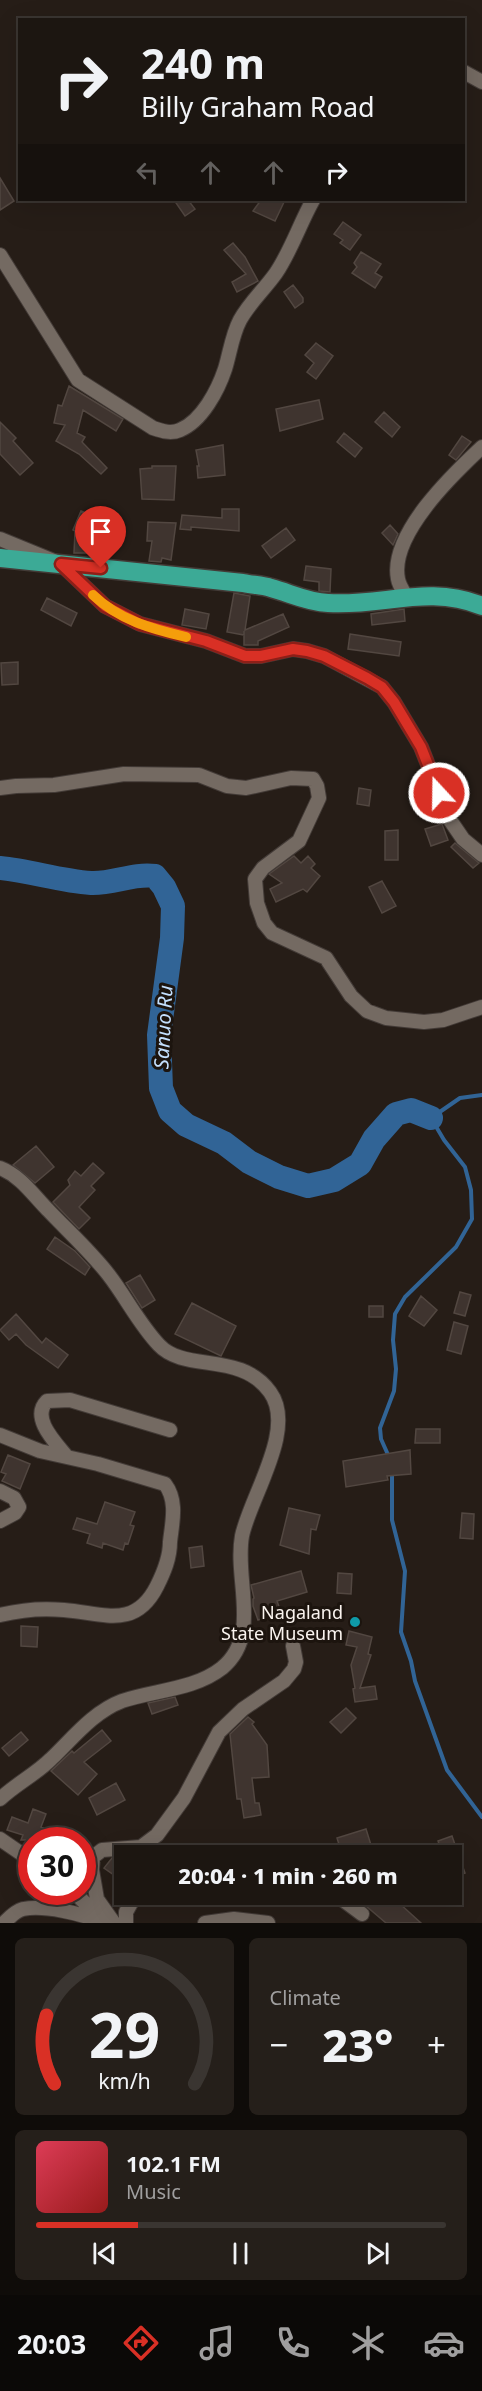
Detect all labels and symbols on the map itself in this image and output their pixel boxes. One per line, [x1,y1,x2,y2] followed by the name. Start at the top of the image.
[75,506,126,568] pin
[407,761,471,825] position arrow
[147,984,179,1070] water label: Sanuo Ru
[221,1600,343,1645] place label: Nagaland State Museum
[348,1615,362,1629] marker: Nagaland State Museum
[18,1827,96,1905] speed limit sign: 30

